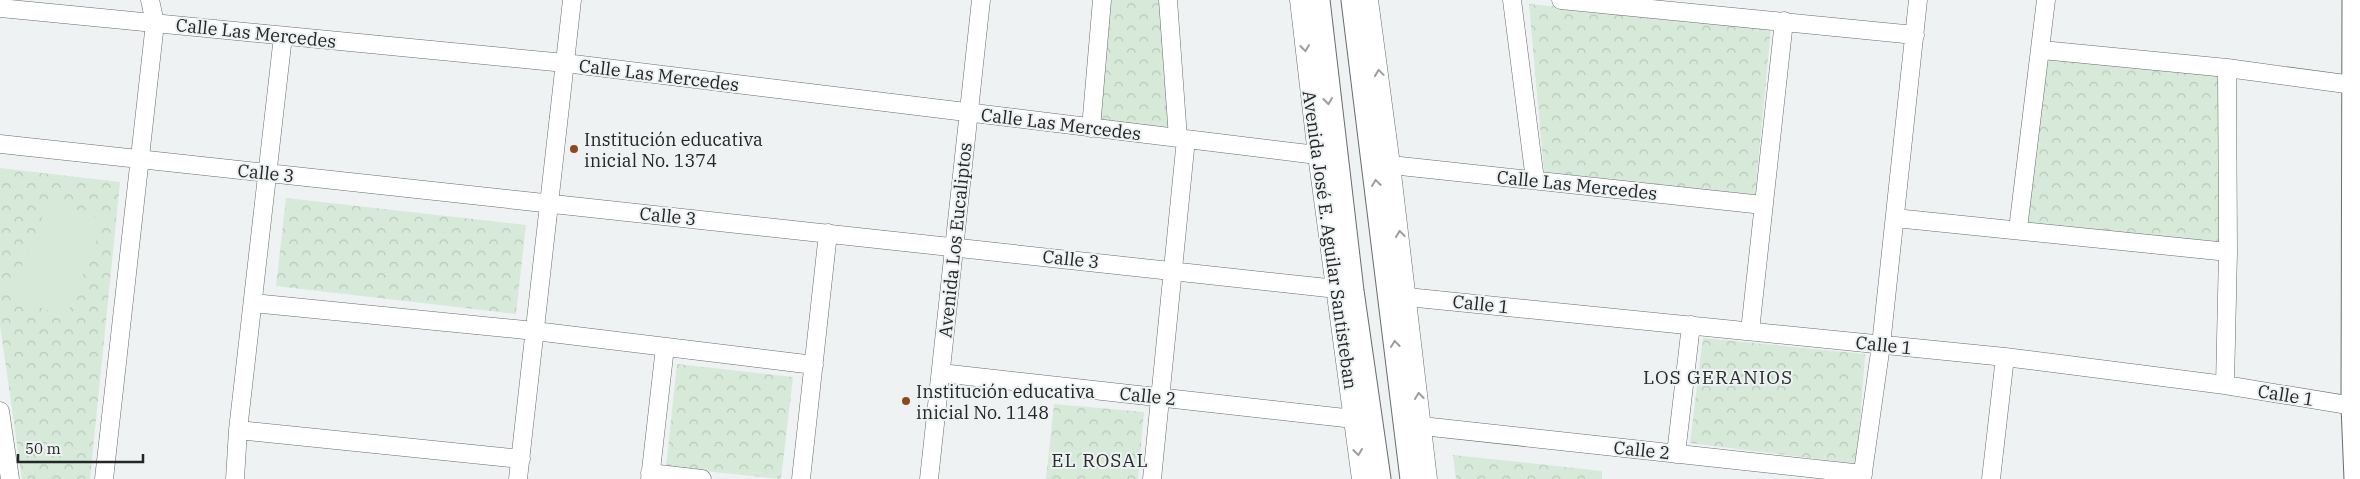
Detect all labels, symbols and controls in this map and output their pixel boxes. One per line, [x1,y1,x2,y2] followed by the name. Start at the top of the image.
[175,13,337,53] street label: Calle Las Mercedes
[1299,45,1310,53] one-way arrow
[578,54,740,96] street label: Calle Las Mercedes
[1374,69,1385,77] one-way arrow
[1298,89,1362,391] street label: Avenida José E. Aguilar Santisteban
[1322,97,1333,105] one-way arrow
[980,103,1142,145] street label: Calle Las Mercedes
[584,128,763,172] place label: Institución educativa inicial No. 1374
[933,141,977,339] street label: Avenida Los Eucaliptos
[568,143,580,155] marker: Institución educativa inicial No. 1374
[237,159,295,187] street label: Calle 3
[1496,165,1658,205] street label: Calle Las Mercedes
[1371,178,1382,186] one-way arrow
[639,202,697,230] street label: Calle 3
[1395,230,1406,238] one-way arrow
[1042,245,1100,273] street label: Calle 3
[1452,290,1510,318] street label: Calle 1
[1855,331,1913,359] street label: Calle 1
[1391,340,1401,348] one-way arrow
[1643,365,1793,389] district label: LOS GERANIOS
[2256,379,2316,411] street label: Calle 1
[916,380,1095,424] place label: Institución educativa inicial No. 1148
[1119,382,1177,410] street label: Calle 2
[1414,391,1425,399] one-way arrow
[900,395,912,407] marker: Institución educativa inicial No. 1148
[18,432,142,464] scale bar
[1613,436,1671,464] street label: Calle 2
[25,439,61,458] text: 50 m
[1051,448,1149,472] district label: EL ROSAL
[1352,449,1363,457] one-way arrow

